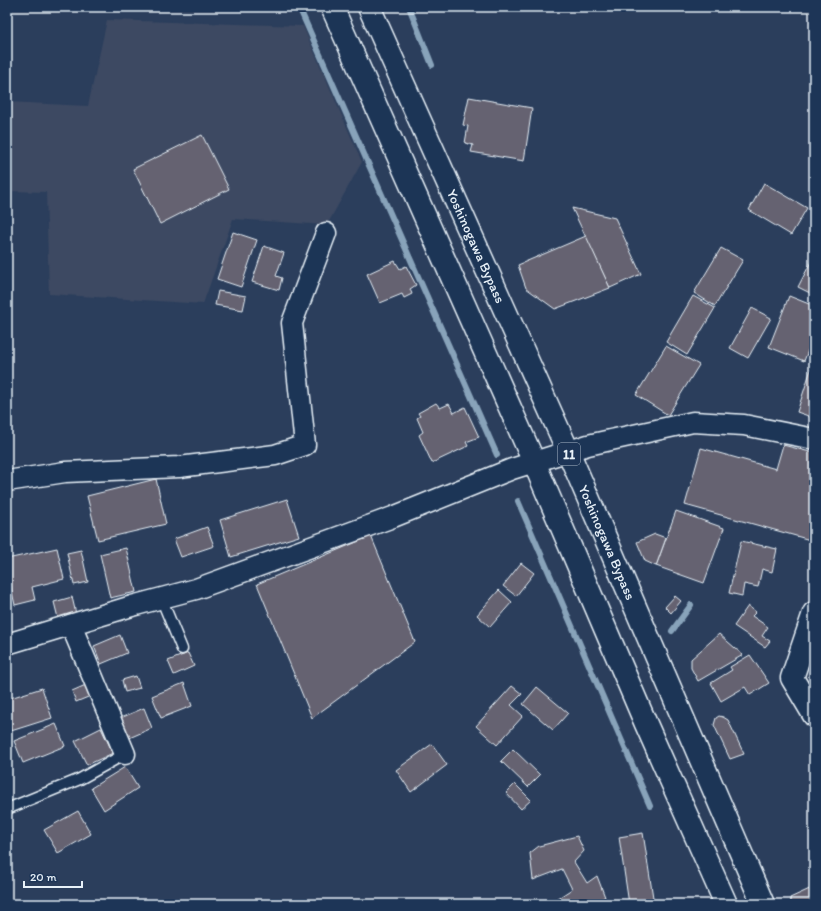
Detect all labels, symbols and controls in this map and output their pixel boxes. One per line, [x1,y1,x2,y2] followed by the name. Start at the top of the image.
[443,187,509,306] street label: Yoshinogawa Bypass
[558,443,580,465] road number: 11
[575,483,639,603] street label: Yoshinogawa Bypass
[24,863,82,889] scale bar
[30,870,57,884] text: 20 m

